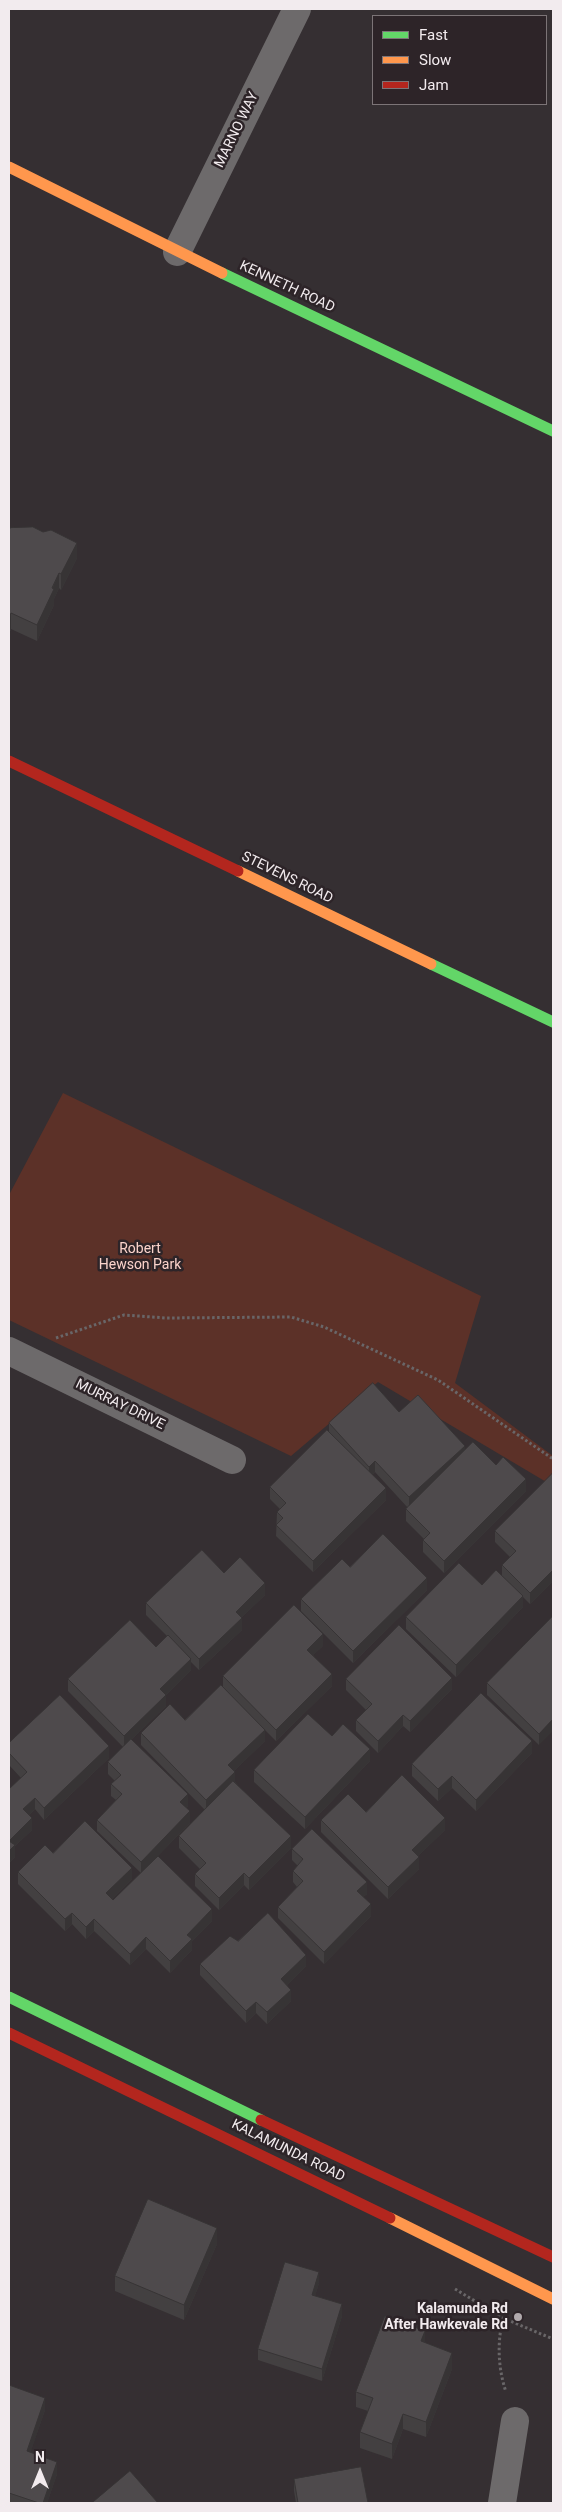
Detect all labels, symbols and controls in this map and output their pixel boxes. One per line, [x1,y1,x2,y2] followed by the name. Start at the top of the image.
[372,15,547,105] legend
[419,26,448,44] text: Fast
[419,51,451,69] text: Slow
[419,76,449,94] text: Jam
[211,89,263,171] street label: MARNO WAY
[237,258,337,316] street label: KENNETH ROAD
[239,849,335,907] street label: STEVENS ROAD
[99,1241,181,1274] park label: Robert Hewson Park
[73,1376,167,1434] street label: MURRAY DRIVE
[229,2116,347,2186] street label: KALAMUNDA ROAD
[384,2301,508,2334] place label: Kalamunda Rd After Hawkevale Rd
[512,2311,524,2323] marker: Kalamunda Rd After Hawkevale Rd
[15,2447,65,2497] north arrow
[35,2449,45,2465] text: N

